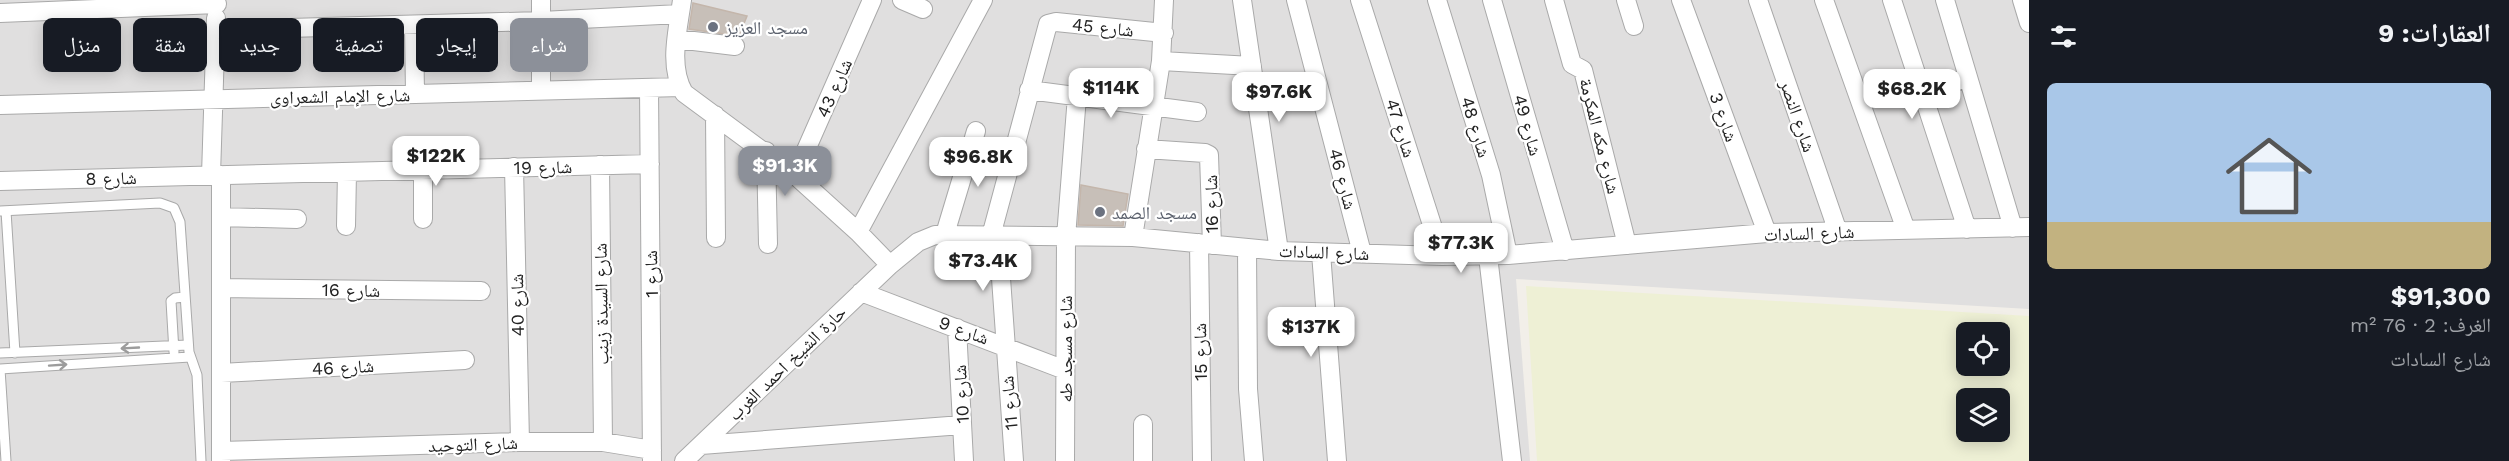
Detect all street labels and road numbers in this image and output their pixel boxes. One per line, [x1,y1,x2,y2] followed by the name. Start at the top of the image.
[1071,13,1135,42] street label: شارع 45
[812,55,857,121] street label: شارع 43
[1575,76,1625,196] street label: شارع مكه المكرمة
[1775,76,1820,155] street label: شارع النصر
[270,84,410,110] street label: شارع الإمام الشعراوى
[1704,90,1743,145] street label: شارع 3
[1508,92,1547,158] street label: شارع 49
[1456,94,1495,160] street label: شارع 48
[1381,96,1420,160] street label: شارع 47
[1324,146,1361,212] street label: شارع 46
[514,156,572,179] street label: شارع 19
[85,167,137,190] street label: شارع 8
[1200,175,1223,233] street label: شارع 16
[1763,221,1855,246] street label: شارع السادات
[1278,240,1370,265] street label: شارع السادات
[589,243,614,365] street label: شارع السيدة زينب
[640,250,663,298] street label: شارع 1
[506,274,529,336] street label: شارع 40
[322,279,380,302] street label: شارع 16
[1055,295,1077,403] street label: شارع مسجد طه
[724,301,852,426] street label: حارة الشيخ احمد الغرب
[936,311,992,350] street label: شارع 9
[1189,323,1212,381] street label: شارع 15
[311,355,375,380] street label: شارع 46
[949,364,974,424] street label: شارع 10
[996,375,1023,431] street label: شارع 11
[428,432,518,457] street label: شارع التوحيد

